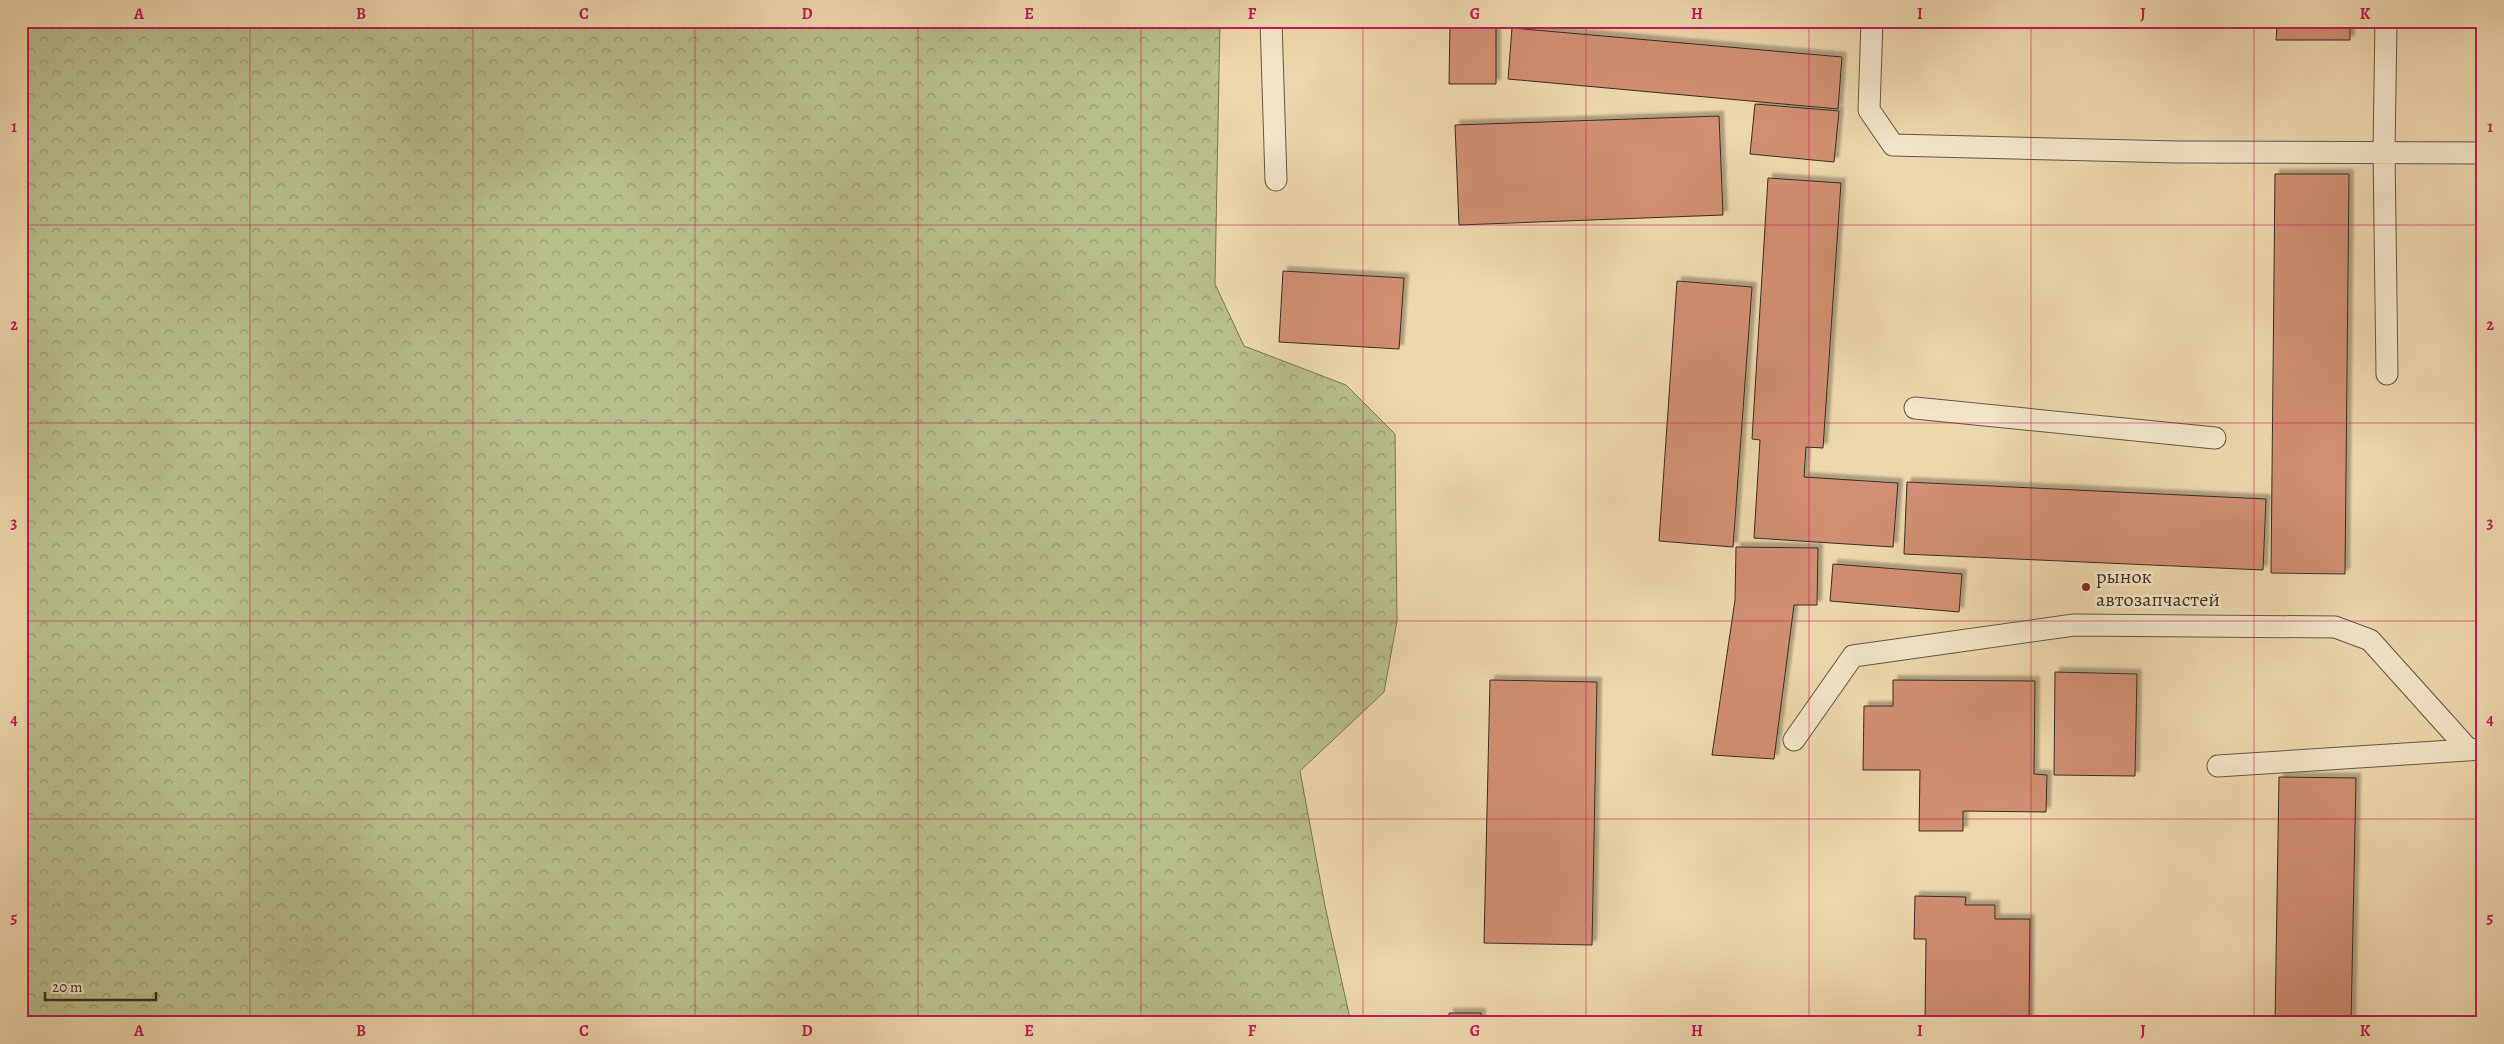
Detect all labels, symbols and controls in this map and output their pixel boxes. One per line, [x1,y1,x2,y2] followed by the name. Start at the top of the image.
[133,3,145,25] text: A
[356,3,366,25] text: B
[579,3,589,25] text: C
[801,3,813,25] text: D
[1024,3,1034,25] text: E
[1248,3,1257,25] text: F
[1470,3,1480,25] text: G
[1691,3,1703,25] text: H
[1917,3,1923,25] text: I
[2140,3,2146,25] text: J
[2360,3,2371,25] text: K
[11,116,17,138] text: 1
[2487,116,2493,138] text: 1
[10,314,18,336] text: 2
[2486,314,2494,336] text: 2
[11,512,18,534] text: 3
[2487,512,2494,534] text: 3
[2096,563,2220,613] place label: рынок автозапчастей
[2080,581,2092,593] marker: рынок автозапчастей
[10,709,18,731] text: 4
[2486,709,2494,731] text: 4
[11,907,18,929] text: 5
[2487,907,2494,929] text: 5
[45,969,156,1001] scale bar
[52,977,83,997] text: 20 m
[133,1020,145,1042] text: A
[356,1020,366,1042] text: B
[579,1020,589,1042] text: C
[801,1020,813,1042] text: D
[1024,1020,1034,1042] text: E
[1248,1020,1257,1042] text: F
[1470,1020,1480,1042] text: G
[1691,1020,1703,1042] text: H
[1917,1020,1923,1042] text: I
[2140,1020,2146,1042] text: J
[2360,1020,2371,1042] text: K

